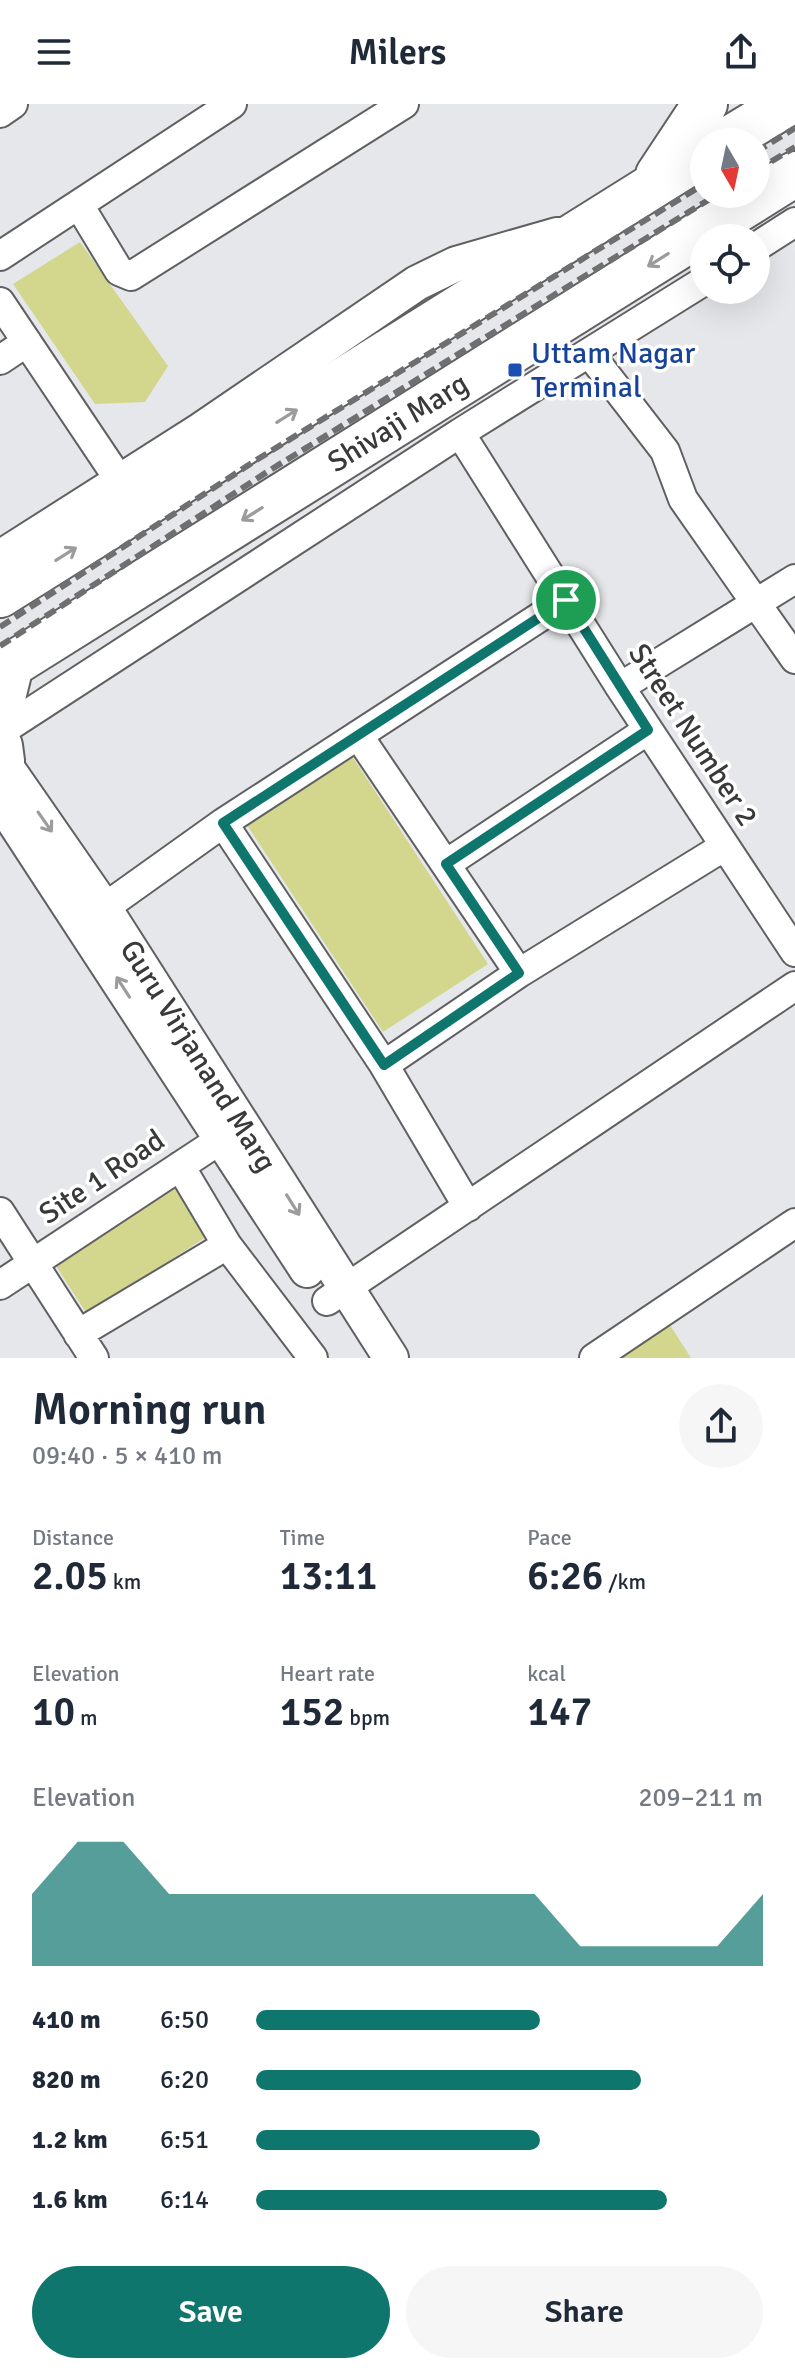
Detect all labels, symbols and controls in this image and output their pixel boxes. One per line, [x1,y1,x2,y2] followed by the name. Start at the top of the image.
[32,30,76,74] icon: menu
[349,30,446,75] text: Milers
[719,30,763,74] icon: share
[690,128,770,208] north arrow
[690,128,770,304] map controls
[690,224,770,304] button: locate
[647,252,669,268] one-way arrow
[531,335,695,406] place label: Uttam Nagar Terminal
[506,361,524,379] marker: Uttam Nagar Terminal
[321,365,475,481] street label: Shivaji Marg
[275,408,298,424] one-way arrow
[241,507,264,523] one-way arrow
[54,545,77,561] one-way arrow
[532,566,600,634] pin
[544,578,588,622] icon: arrive
[620,637,766,833] street label: Street Number 2
[37,811,53,833] one-way arrow
[112,933,284,1179] street label: Guru Virjanand Marg
[114,976,130,999] one-way arrow
[32,1122,172,1232] street label: Site 1 Road
[284,1193,301,1215] one-way arrow
[32,1383,267,1437] text: Morning run
[679,1384,763,1468] button: share
[32,1440,223,1472] text: 09:40 · 5 × 410 m
[32,1524,114,1551] text: Distance
[280,1524,325,1551] text: Time
[527,1524,572,1551] text: Pace
[32,1551,108,1601] text: 2.05
[280,1551,377,1601] text: 13:11
[527,1551,603,1601] text: 6:26
[108,1568,141,1595] text: km
[603,1568,646,1595] text: /km
[32,1660,120,1687] text: Elevation
[280,1660,375,1687] text: Heart rate
[527,1660,566,1687] text: kcal
[32,1687,75,1737] text: 10
[280,1687,344,1737] text: 152
[527,1687,592,1737] text: 147
[75,1704,98,1731] text: m
[344,1704,390,1731] text: bpm
[32,1782,136,1814] text: Elevation
[639,1782,763,1814] text: 209–211 m
[32,2004,101,2036] text: 410 m
[160,2004,209,2036] text: 6:50
[32,2064,101,2096] text: 820 m
[160,2064,209,2096] text: 6:20
[32,2124,108,2156] text: 1.2 km
[160,2124,209,2156] text: 6:51
[32,2184,108,2216] text: 1.6 km
[160,2184,209,2216] text: 6:14
[32,2266,390,2358] button: Save
[406,2266,763,2358] button: Share

